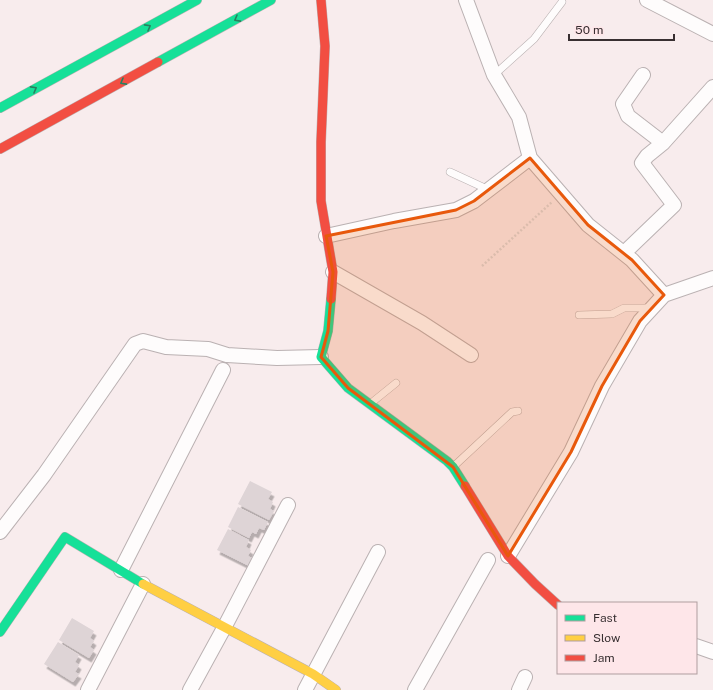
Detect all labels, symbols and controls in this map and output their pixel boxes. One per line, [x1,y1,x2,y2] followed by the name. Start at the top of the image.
[233,14,241,21] one-way arrow
[569,16,674,42] scale bar
[575,23,603,37] text: 50 m
[144,24,151,32] one-way arrow
[120,77,127,84] one-way arrow
[30,87,37,94] one-way arrow
[557,602,697,674] legend
[593,611,618,625] text: Fast
[593,631,621,645] text: Slow
[593,651,615,665] text: Jam

